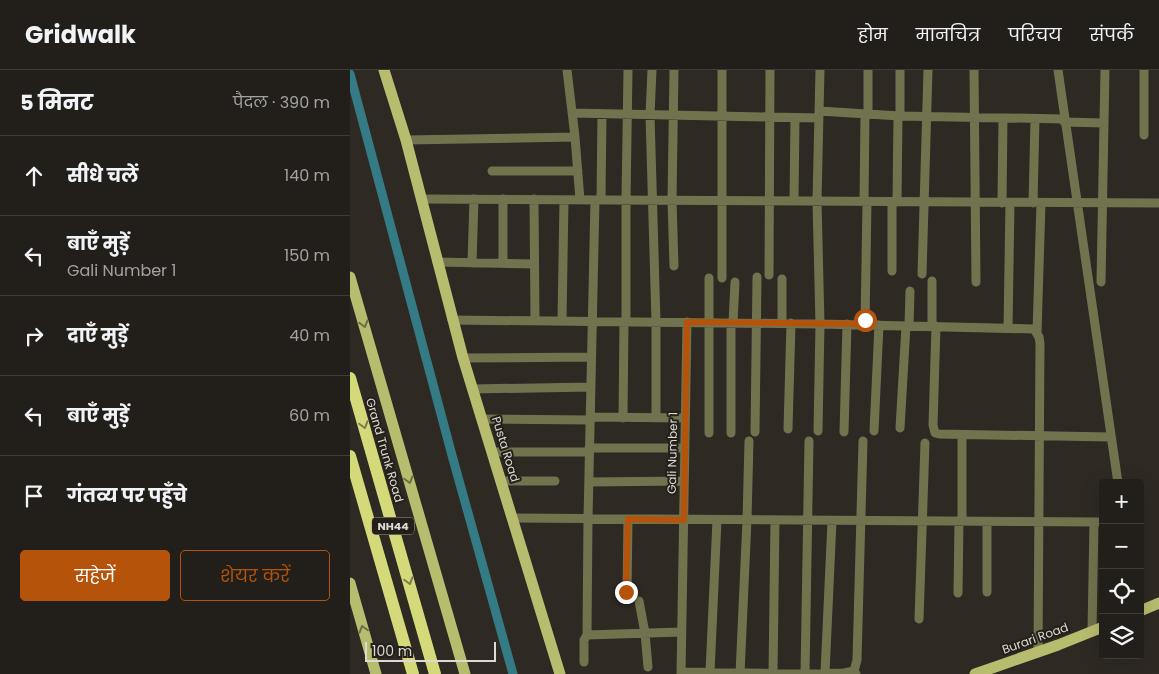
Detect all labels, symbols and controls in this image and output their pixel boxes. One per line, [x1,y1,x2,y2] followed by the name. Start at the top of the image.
[25,18,136,51] text: Gridwalk
[858,22,888,47] text: होम
[916,22,980,47] text: मानचित्र
[1008,22,1062,47] text: परिचय
[1090,22,1134,47] text: संपर्क
[20,88,93,117] text: 5 मिनट
[233,91,330,114] text: पैदल · 390 m
[20,162,48,190] icon: ahead
[67,162,138,189] text: सीधे चलें
[284,164,330,187] text: 140 m
[67,230,129,257] text: बाएँ मुड़ें
[20,242,48,270] icon: left
[284,244,330,267] text: 150 m
[67,259,176,282] text: Gali Number 1
[854,309,877,332] route start
[358,320,368,328] one-way arrow
[20,322,48,350] icon: right
[67,322,128,349] text: दाएँ मुड़ें
[289,324,330,347] text: 40 m
[362,396,408,504] street label: Grand Trunk Road
[20,402,48,430] icon: left
[67,402,129,429] text: बाएँ मुड़ें
[289,404,330,427] text: 60 m
[663,412,681,494] street label: Gali Number 1
[488,414,524,484] street label: Pusta Road
[358,421,368,429] one-way arrow
[403,476,413,484] one-way arrow
[1099,479,1144,659] map controls
[1099,479,1144,524] button: +
[20,482,48,510] icon: arrive
[67,482,187,509] text: गंतव्य पर पहुँचे
[372,518,414,534] road number: NH44
[1099,524,1144,569] button: −
[20,550,170,601] button: सहेजें
[180,550,330,601] button: शेयर करें
[1099,569,1144,614] button: locate
[403,577,413,585] one-way arrow
[615,581,638,604] route end
[1099,614,1144,659] button: layers
[999,618,1071,658] street label: Burari Road
[358,624,369,633] one-way arrow
[365,639,496,662] scale bar
[372,641,412,661] text: 100 m

